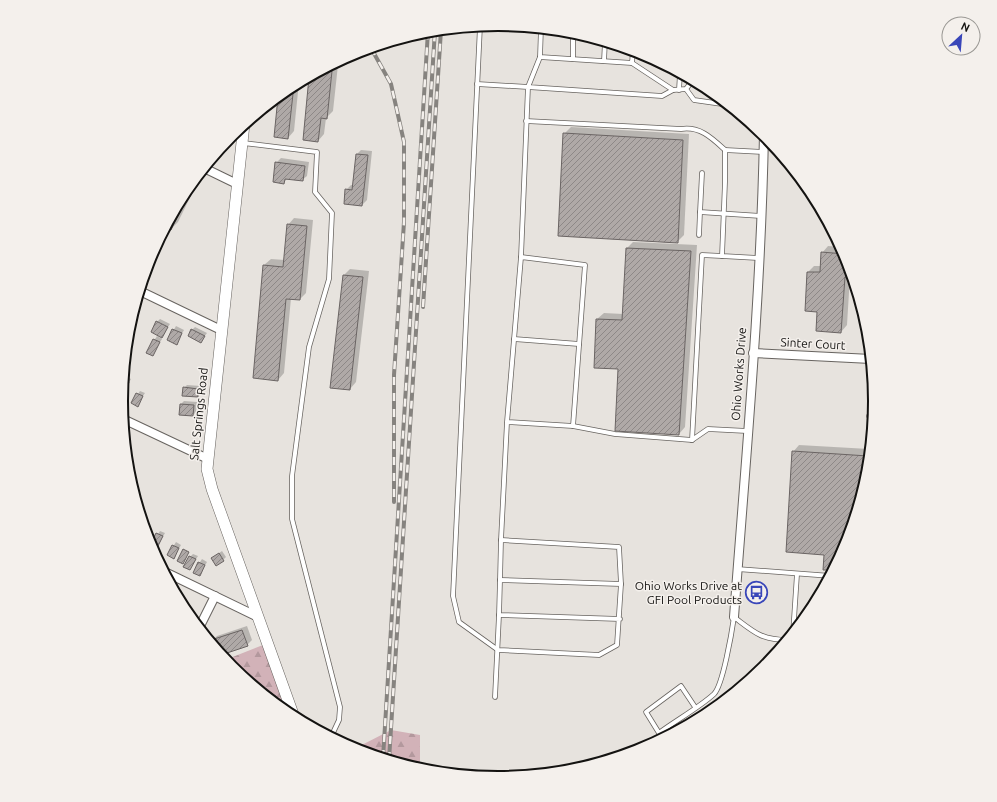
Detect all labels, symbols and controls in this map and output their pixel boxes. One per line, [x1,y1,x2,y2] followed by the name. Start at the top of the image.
[941,16,981,56] north arrow
[959,20,972,34] text: N
[729,327,748,421] street label: Ohio Works Drive
[780,335,846,352] street label: Sinter Court
[187,367,210,461] street label: Salt Springs Road
[635,579,742,606] place label: Ohio Works Drive at GFI Pool Products
[744,580,770,606] bus stop icon: Ohio Works Drive at GFI Pool Products

